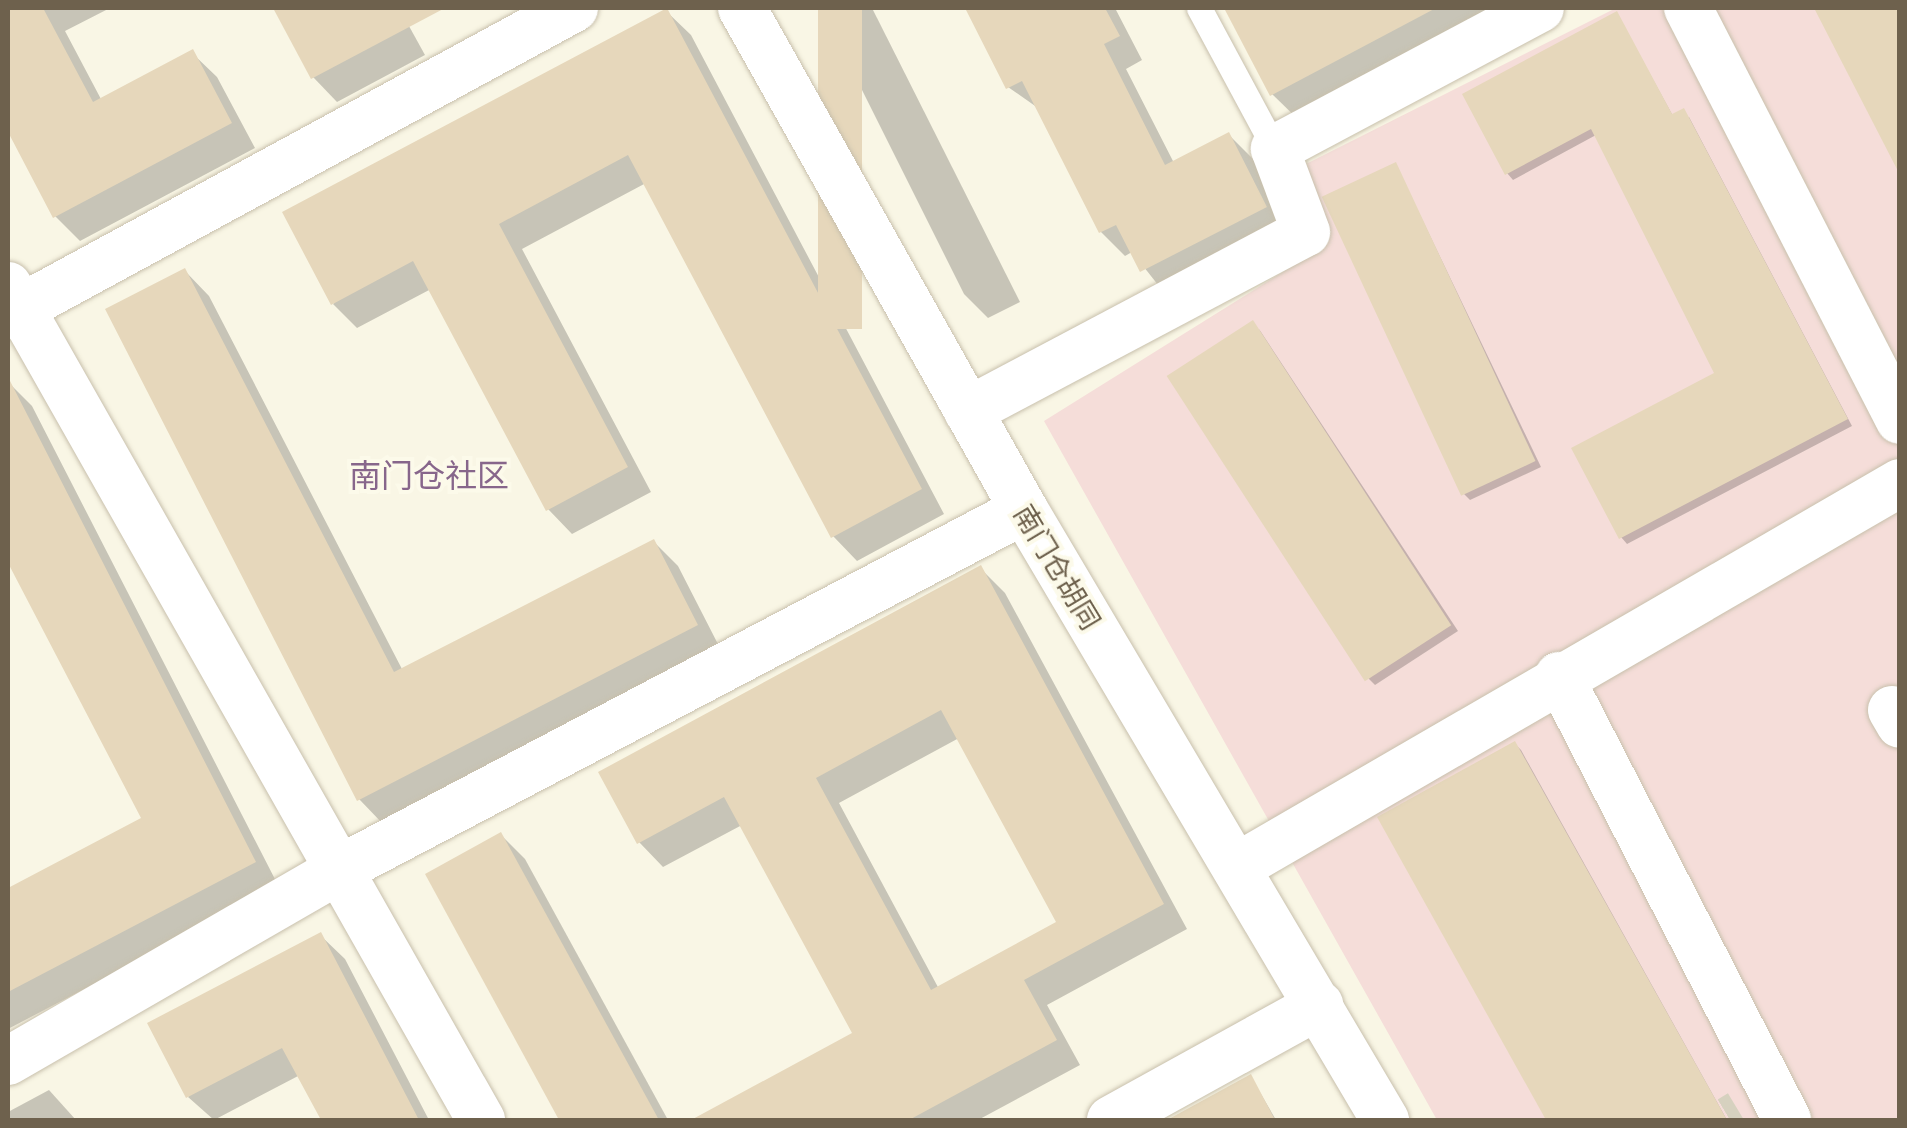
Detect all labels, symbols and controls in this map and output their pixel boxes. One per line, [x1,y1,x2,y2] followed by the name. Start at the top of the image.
[349,455,509,493] district label: 南门仓社区
[1008,498,1108,636] street label: 南门仓胡同

